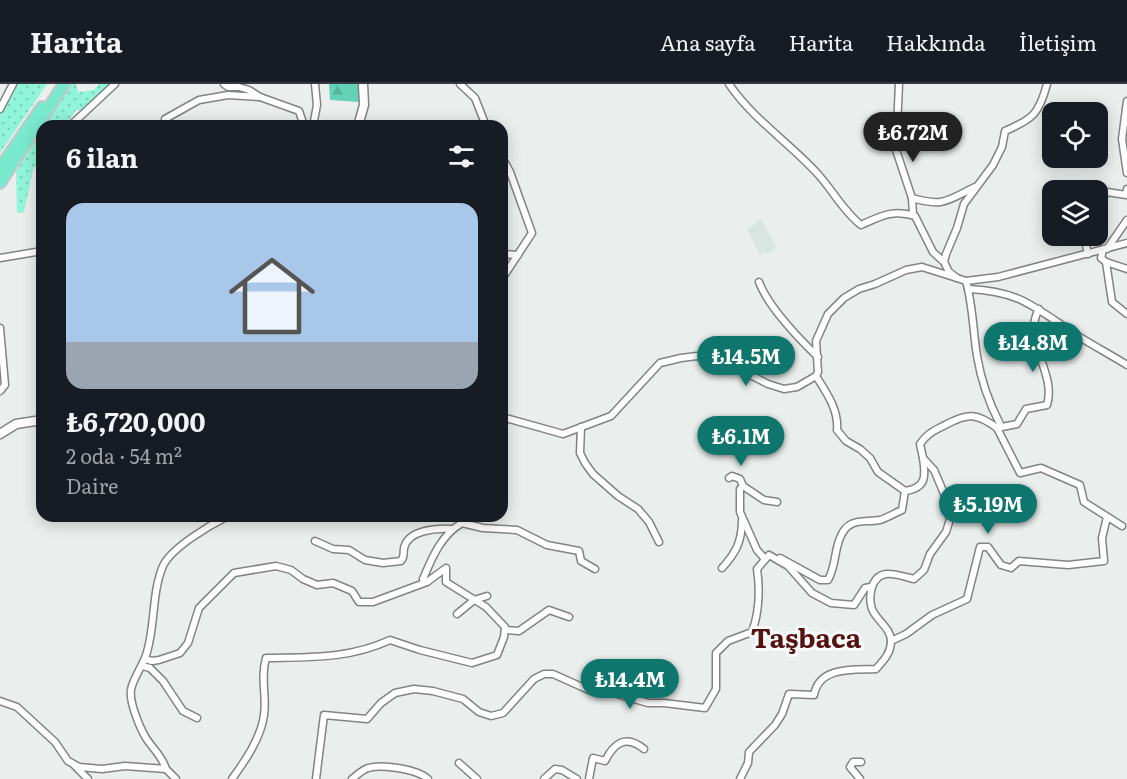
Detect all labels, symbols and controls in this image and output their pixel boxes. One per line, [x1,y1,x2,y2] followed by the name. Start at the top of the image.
[30,20,122,62] text: Harita
[660,26,756,57] text: Ana sayfa
[789,26,853,57] text: Harita
[886,26,986,57] text: Hakkında
[1019,26,1097,57] text: İletişim
[1042,102,1108,246] map controls
[1042,102,1108,168] button: locate
[864,112,962,163] pin: ₺6.72M
[877,116,949,146] text: ₺6.72M
[66,137,138,176] text: 6 ilan
[445,140,478,173] icon: filters
[1042,180,1108,246] button: layers
[218,242,326,350] icon: home
[984,322,1082,373] pin: ₺14.8M
[998,326,1068,356] text: ₺14.8M
[697,336,795,387] pin: ₺14.5M
[711,340,781,370] text: ₺14.5M
[66,401,205,440] text: ₺6,720,000
[699,416,783,467] pin: ₺6.1M
[711,420,771,450] text: ₺6.1M
[66,440,182,470] text: 2 oda · 54 m²
[66,470,118,500] text: Daire
[939,484,1037,535] pin: ₺5.19M
[953,488,1023,518] text: ₺5.19M
[751,616,862,656] district label: Taşbaca
[581,659,679,710] pin: ₺14.4M
[595,663,665,693] text: ₺14.4M

